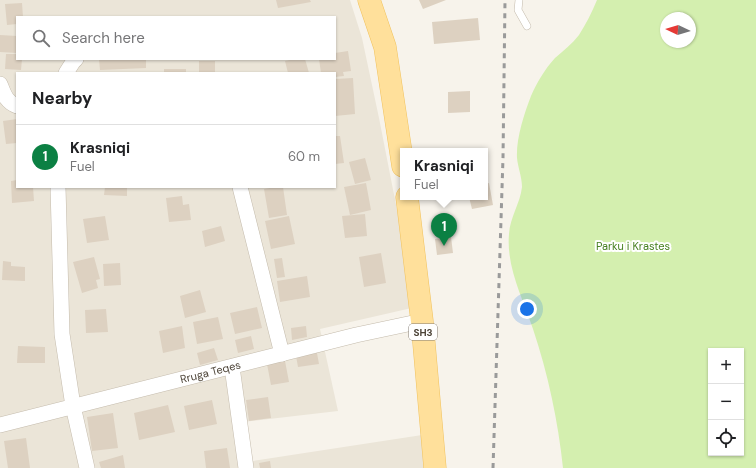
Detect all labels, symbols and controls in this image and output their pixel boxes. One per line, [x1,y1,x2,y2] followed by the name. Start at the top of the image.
[660,12,696,48] north arrow
[16,16,336,60] search box
[30,27,52,49] icon: search
[62,28,145,48] text: Search here
[32,87,92,109] text: Nearby
[70,138,130,158] text: Krasniqi
[43,148,47,165] text: 1
[288,148,320,165] text: 60 m
[400,148,488,200] popup
[414,156,474,176] text: Krasniqi
[70,158,95,175] text: Fuel
[414,176,439,193] text: Fuel
[431,213,457,246] pin: 1
[596,239,670,253] park label: Parku i Krastes
[517,299,537,319] your location
[409,324,437,340] road number: SH3
[708,348,744,456] map controls
[708,348,744,384] button: +
[179,357,242,386] street label: Rruga Teqes
[708,384,744,420] button: −
[708,420,744,456] button: locate

